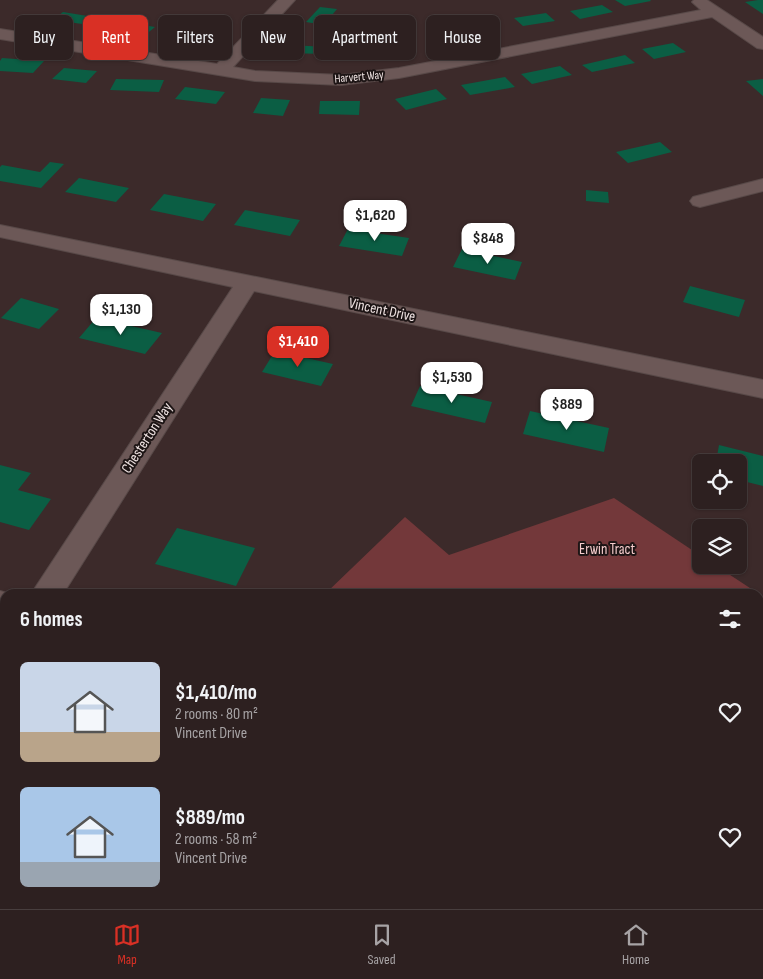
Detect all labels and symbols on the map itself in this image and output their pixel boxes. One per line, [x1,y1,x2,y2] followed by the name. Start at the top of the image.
[334,67,385,87] street label: Harvert Way
[334,200,416,242] pin: $1,620
[458,222,518,265] pin: $848
[80,294,162,336] pin: $1,130
[347,294,417,326] street label: Vincent Drive
[257,326,339,368] pin: $1,410
[411,362,493,404] pin: $1,530
[537,388,597,431] pin: $889
[117,399,177,477] street label: Chesterton Way
[579,540,635,559] park label: Erwin Tract

